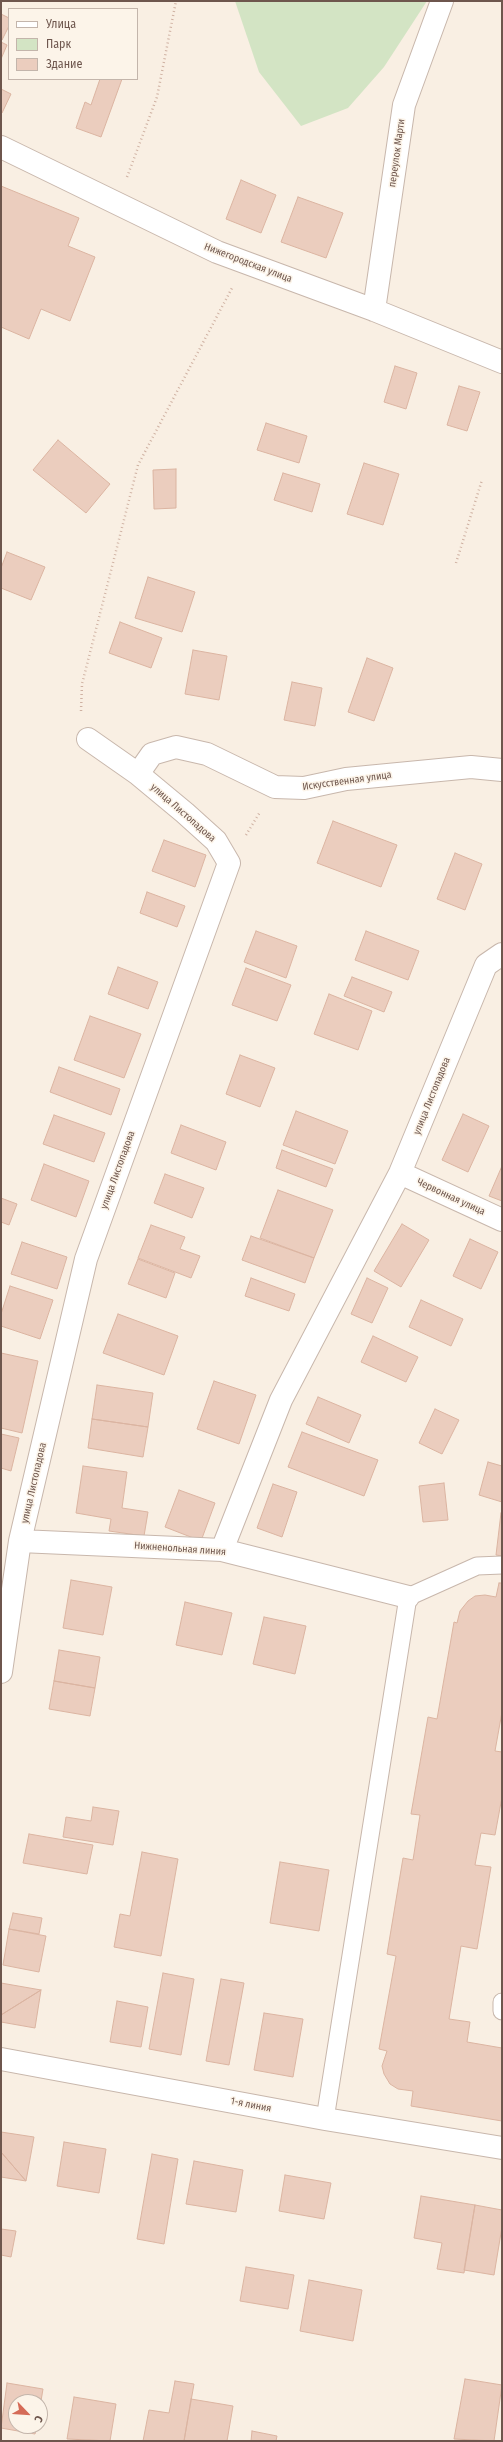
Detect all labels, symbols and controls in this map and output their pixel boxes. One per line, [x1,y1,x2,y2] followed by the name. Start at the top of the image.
[8,8,138,80] legend
[46,17,76,31] text: Улица
[46,37,71,51] text: Парк
[46,57,82,71] text: Здание
[386,118,408,188] street label: переулок Марти
[202,241,294,285] street label: Нижегородская улица
[302,769,392,793] street label: Искусственная улица
[148,781,218,845] street label: улица Листопадова
[411,1056,453,1136] street label: улица Листопадова
[98,1129,138,1211] street label: улица Листопадова
[415,1176,487,1218] street label: Червонная улица
[19,1442,49,1524] street label: улица Листопадова
[134,1540,226,1558] street label: Нижненольная линия
[230,2095,272,2115] street label: 1-я линия
[8,2394,48,2434] north arrow
[31,2413,46,2424] text: С

